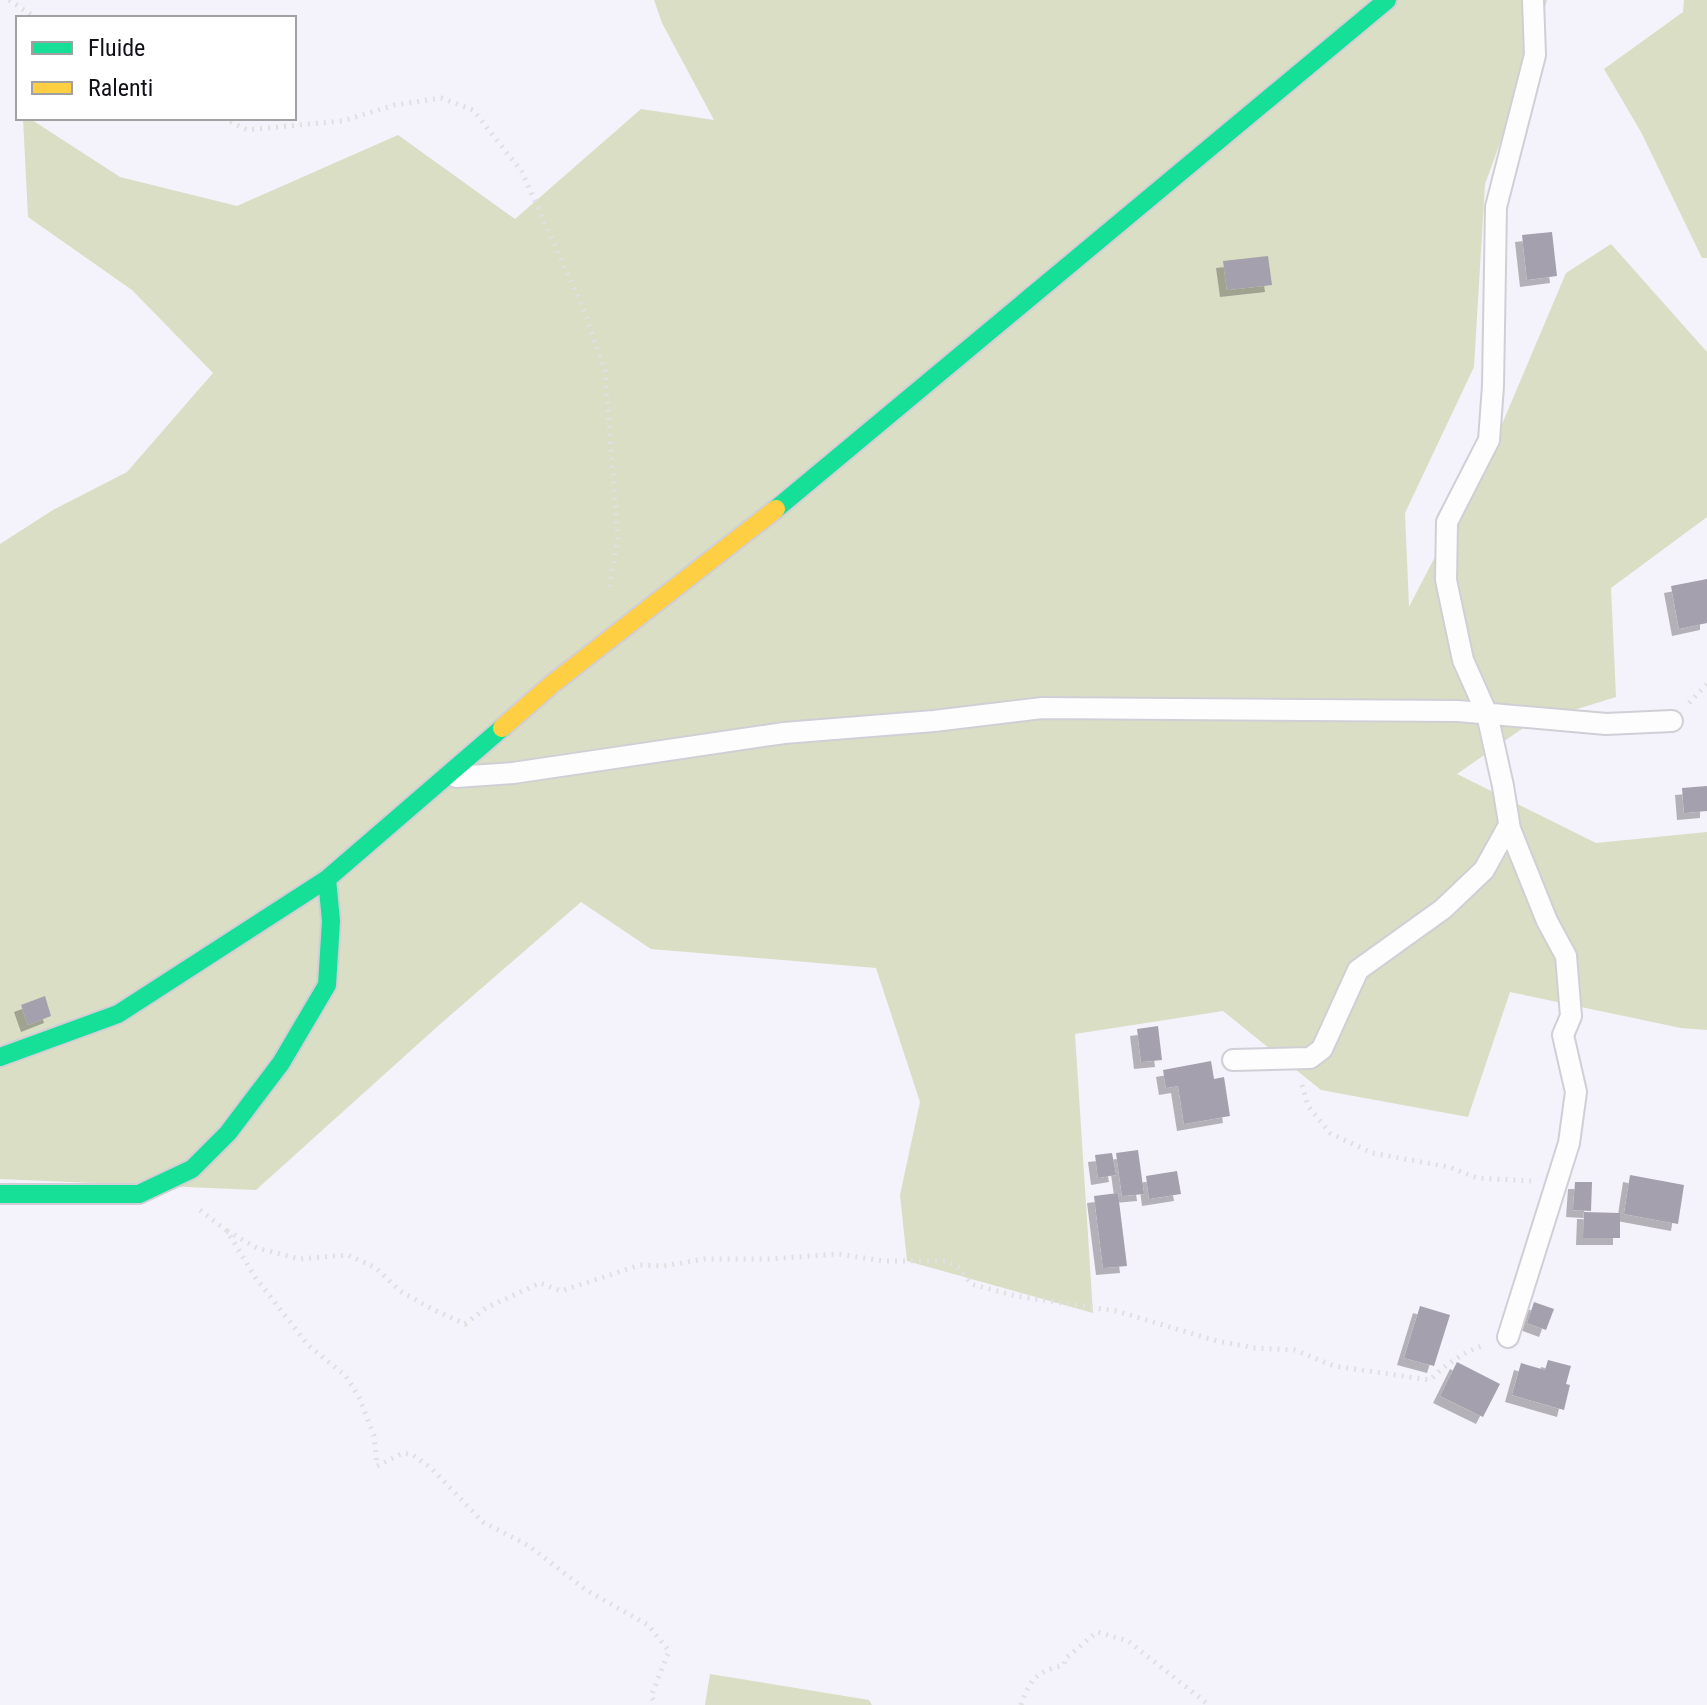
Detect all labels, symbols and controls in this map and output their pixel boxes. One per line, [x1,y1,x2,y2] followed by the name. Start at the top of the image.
[16,16,296,120] legend
[88,34,145,62] text: Fluide
[88,74,153,102] text: Ralenti

